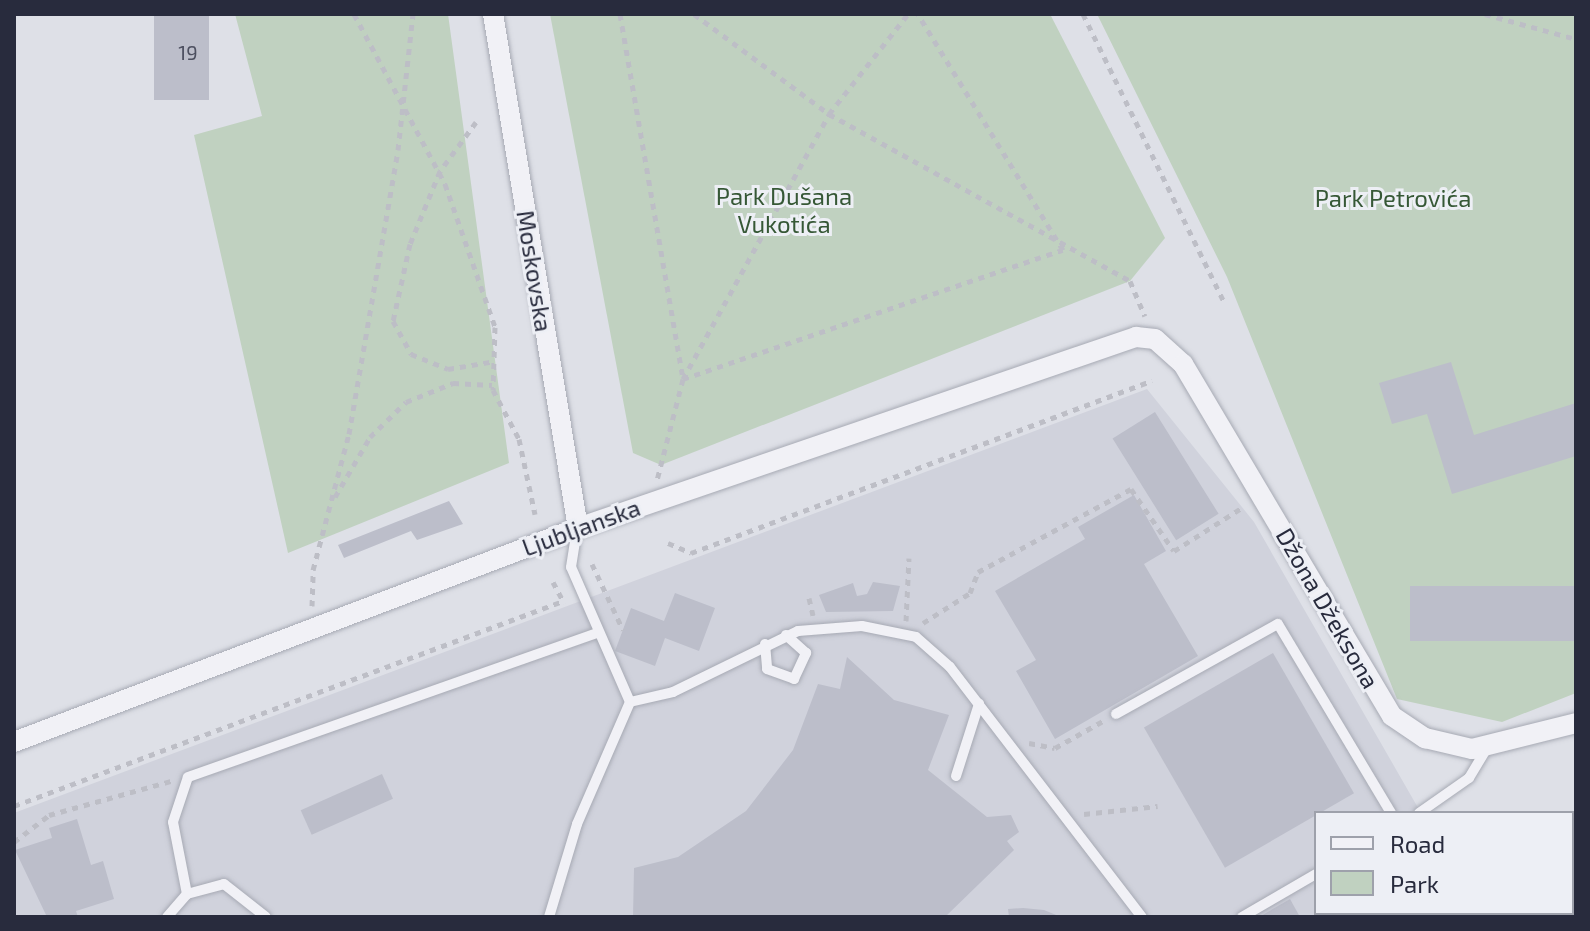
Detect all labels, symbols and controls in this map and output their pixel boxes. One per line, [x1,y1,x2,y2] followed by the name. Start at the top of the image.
[178,40,198,64] house number: 19
[716,182,852,238] park label: Park Dušana Vukotića
[1315,184,1471,212] park label: Park Petrovića
[511,208,559,334] street label: Moskovska
[518,492,644,562] street label: Ljubljanska
[1270,523,1386,693] street label: Džona Džeksona
[1314,811,1574,915] legend
[1390,829,1445,858] text: Road
[1390,869,1439,898] text: Park

